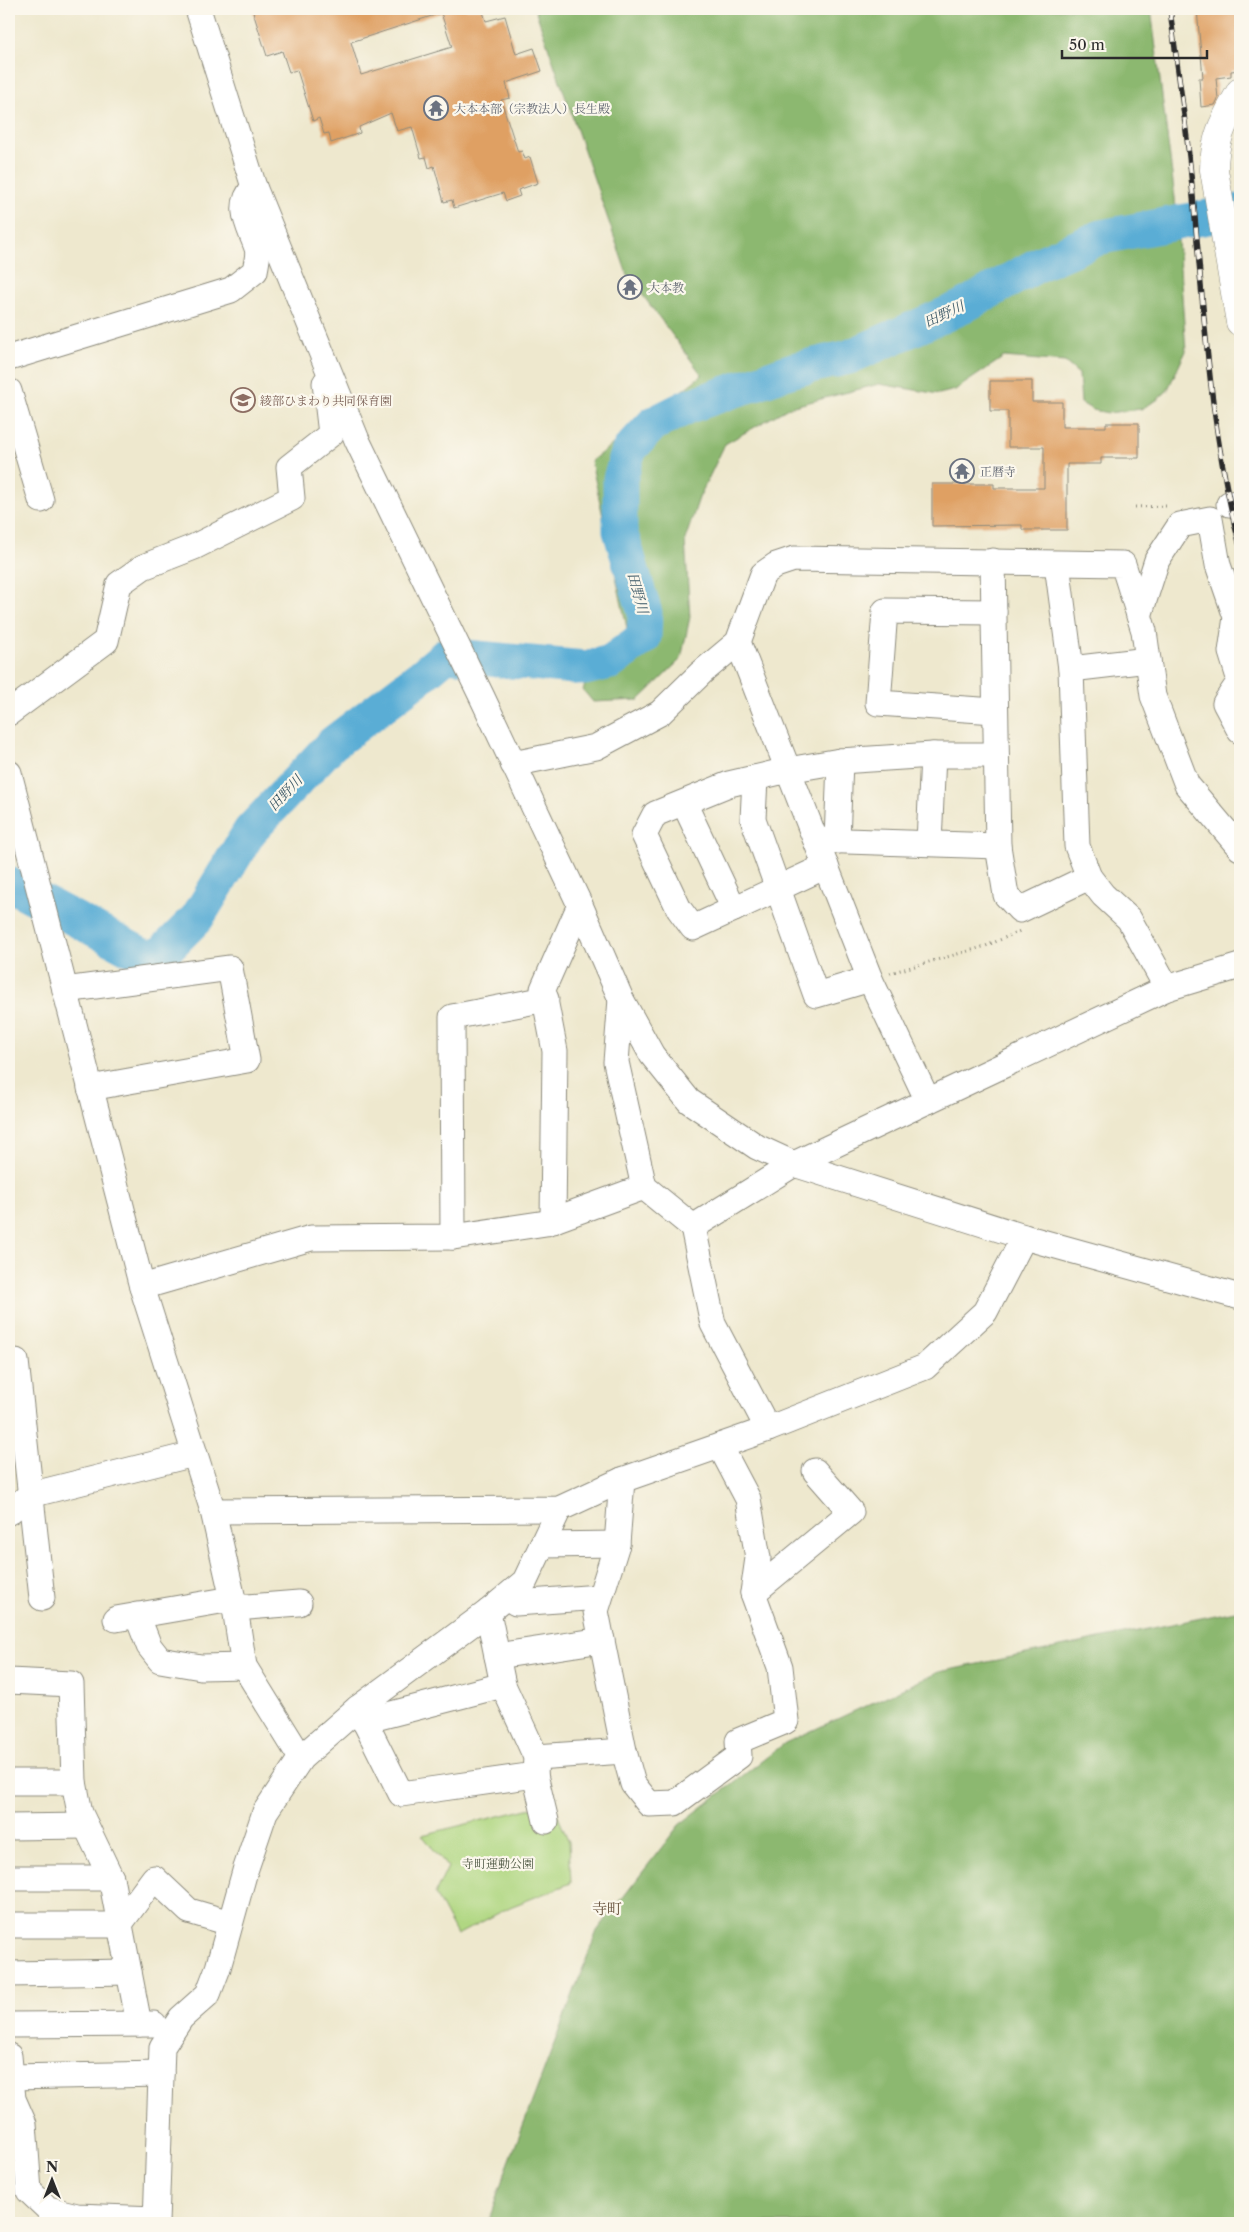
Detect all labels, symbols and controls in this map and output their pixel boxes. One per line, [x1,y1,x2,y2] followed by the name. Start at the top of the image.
[1062,28,1206,60] scale bar
[1069,35,1105,54] text: 50 m
[423,95,449,121] temple icon: 大本本部（宗教法人）長生殿
[454,101,610,116] place label: 大本本部（宗教法人）長生殿
[617,274,643,300] temple icon: 大本教
[648,280,684,295] place label: 大本教
[921,296,969,331] water label: 田野川
[230,387,256,413] school or university icon: 綾部ひまわり共同保育園
[260,393,392,408] place label: 綾部ひまわり共同保育園
[949,458,975,484] temple icon: 正暦寺
[980,464,1016,479] place label: 正暦寺
[624,570,653,618] water label: 田野川
[264,770,307,814] water label: 田野川
[462,1856,534,1871] park label: 寺町運動公園
[592,1899,622,1918] district label: 寺町
[28,2154,78,2204] north arrow
[46,2158,58,2176] text: N

